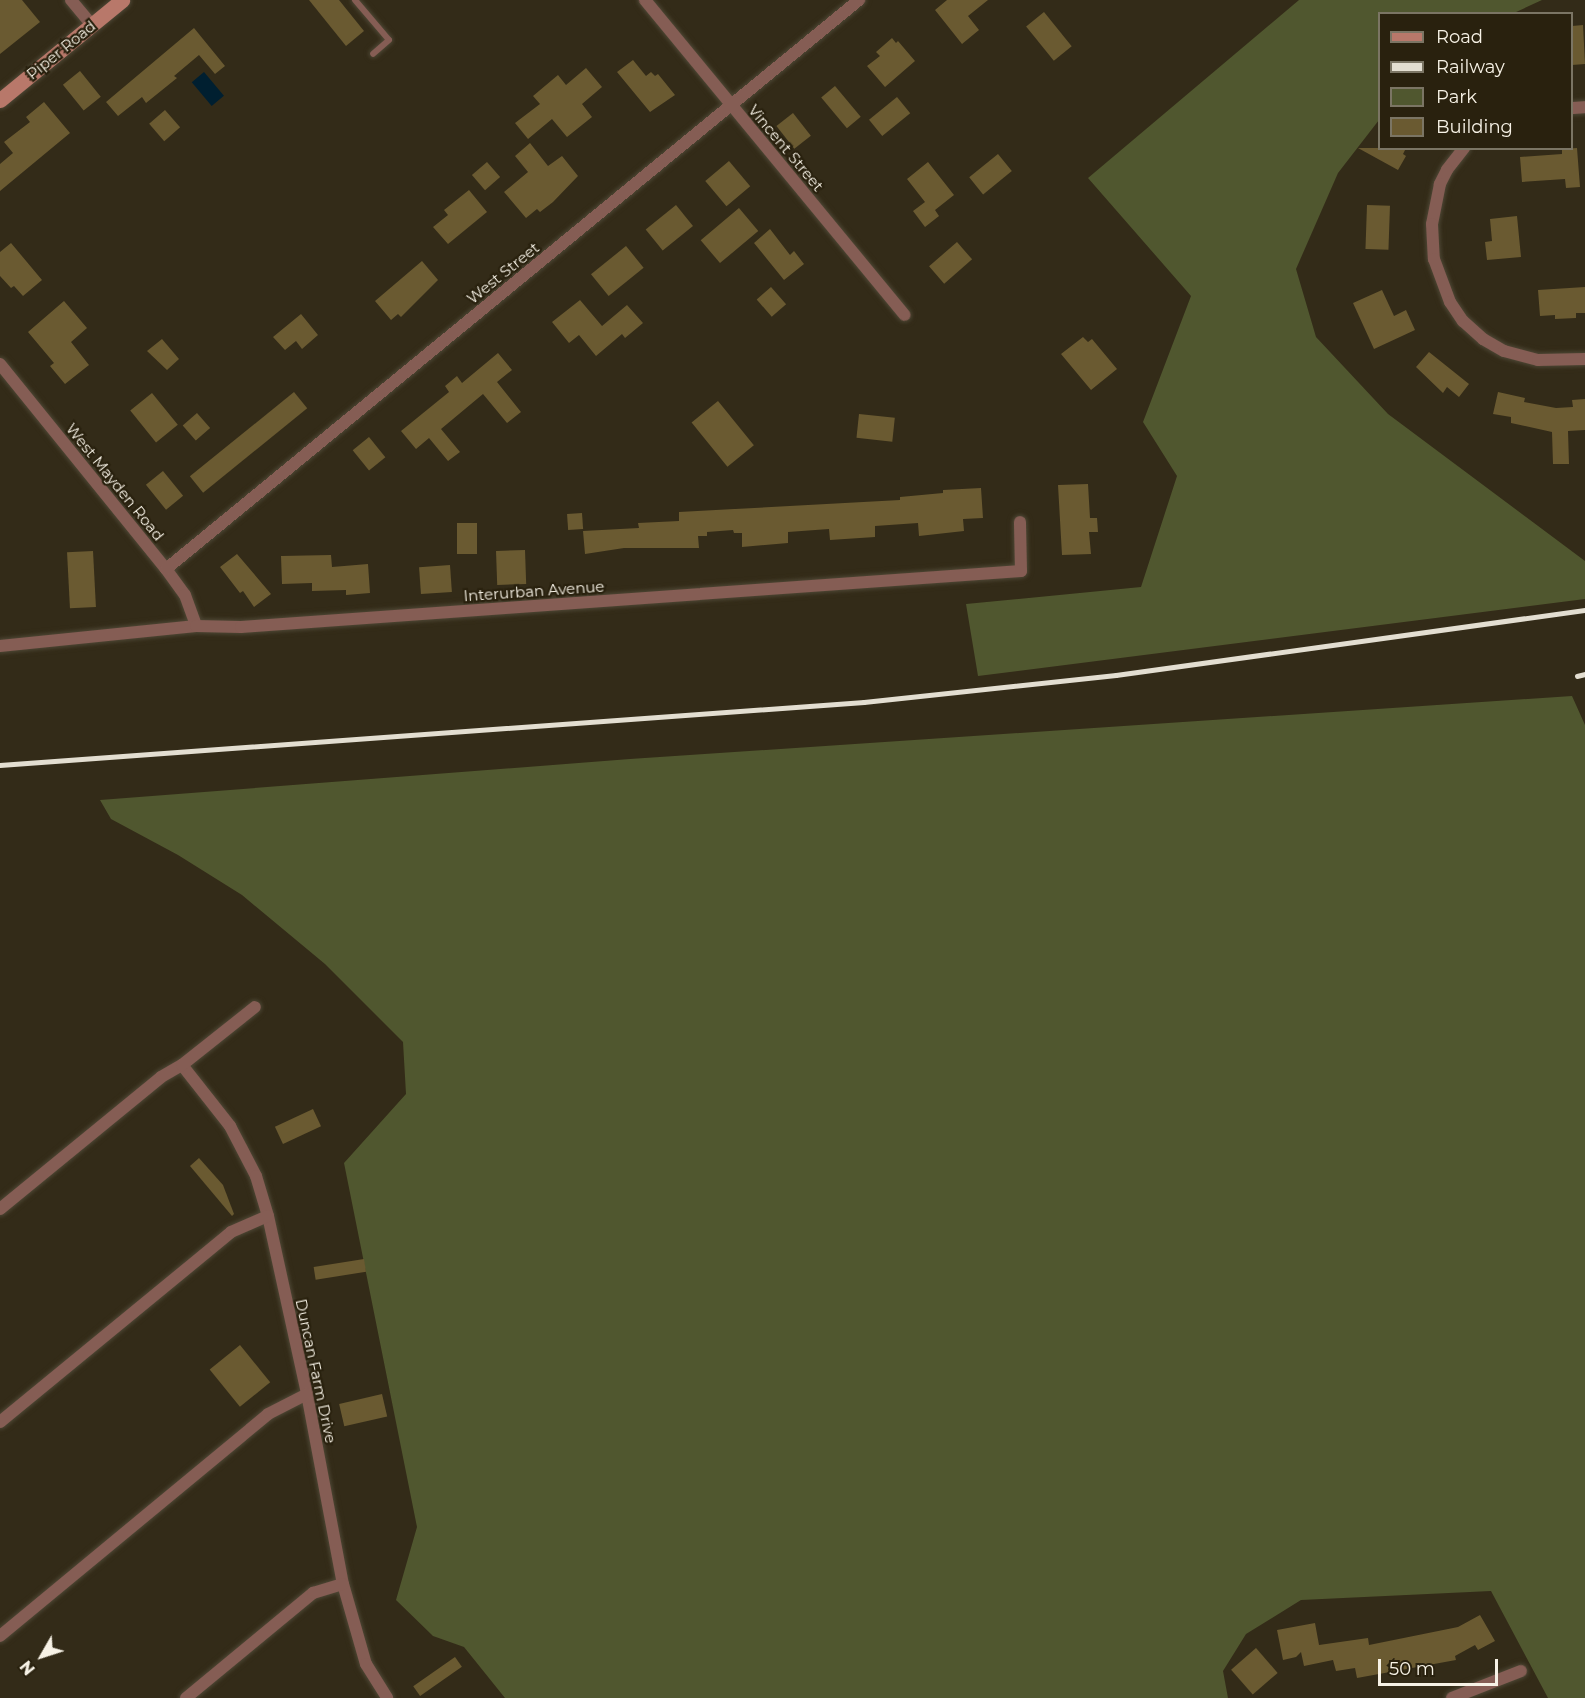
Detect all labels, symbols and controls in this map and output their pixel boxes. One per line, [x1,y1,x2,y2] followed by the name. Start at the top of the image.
[1378,12,1573,150] legend
[23,17,99,83] street label: Piper Road
[1436,26,1483,48] text: Road
[1436,56,1505,78] text: Railway
[1436,86,1477,108] text: Park
[745,101,827,195] street label: Vincent Street
[1436,116,1513,138] text: Building
[463,238,543,308] street label: West Street
[62,420,168,544] street label: West Mayden Road
[463,577,605,605] street label: Interurban Avenue
[292,1297,340,1445] street label: Duncan Farm Drive
[12,1626,72,1686] north arrow
[1381,1647,1501,1685] scale bar
[16,1657,39,1679] text: N
[1389,1658,1435,1680] text: 50 m

